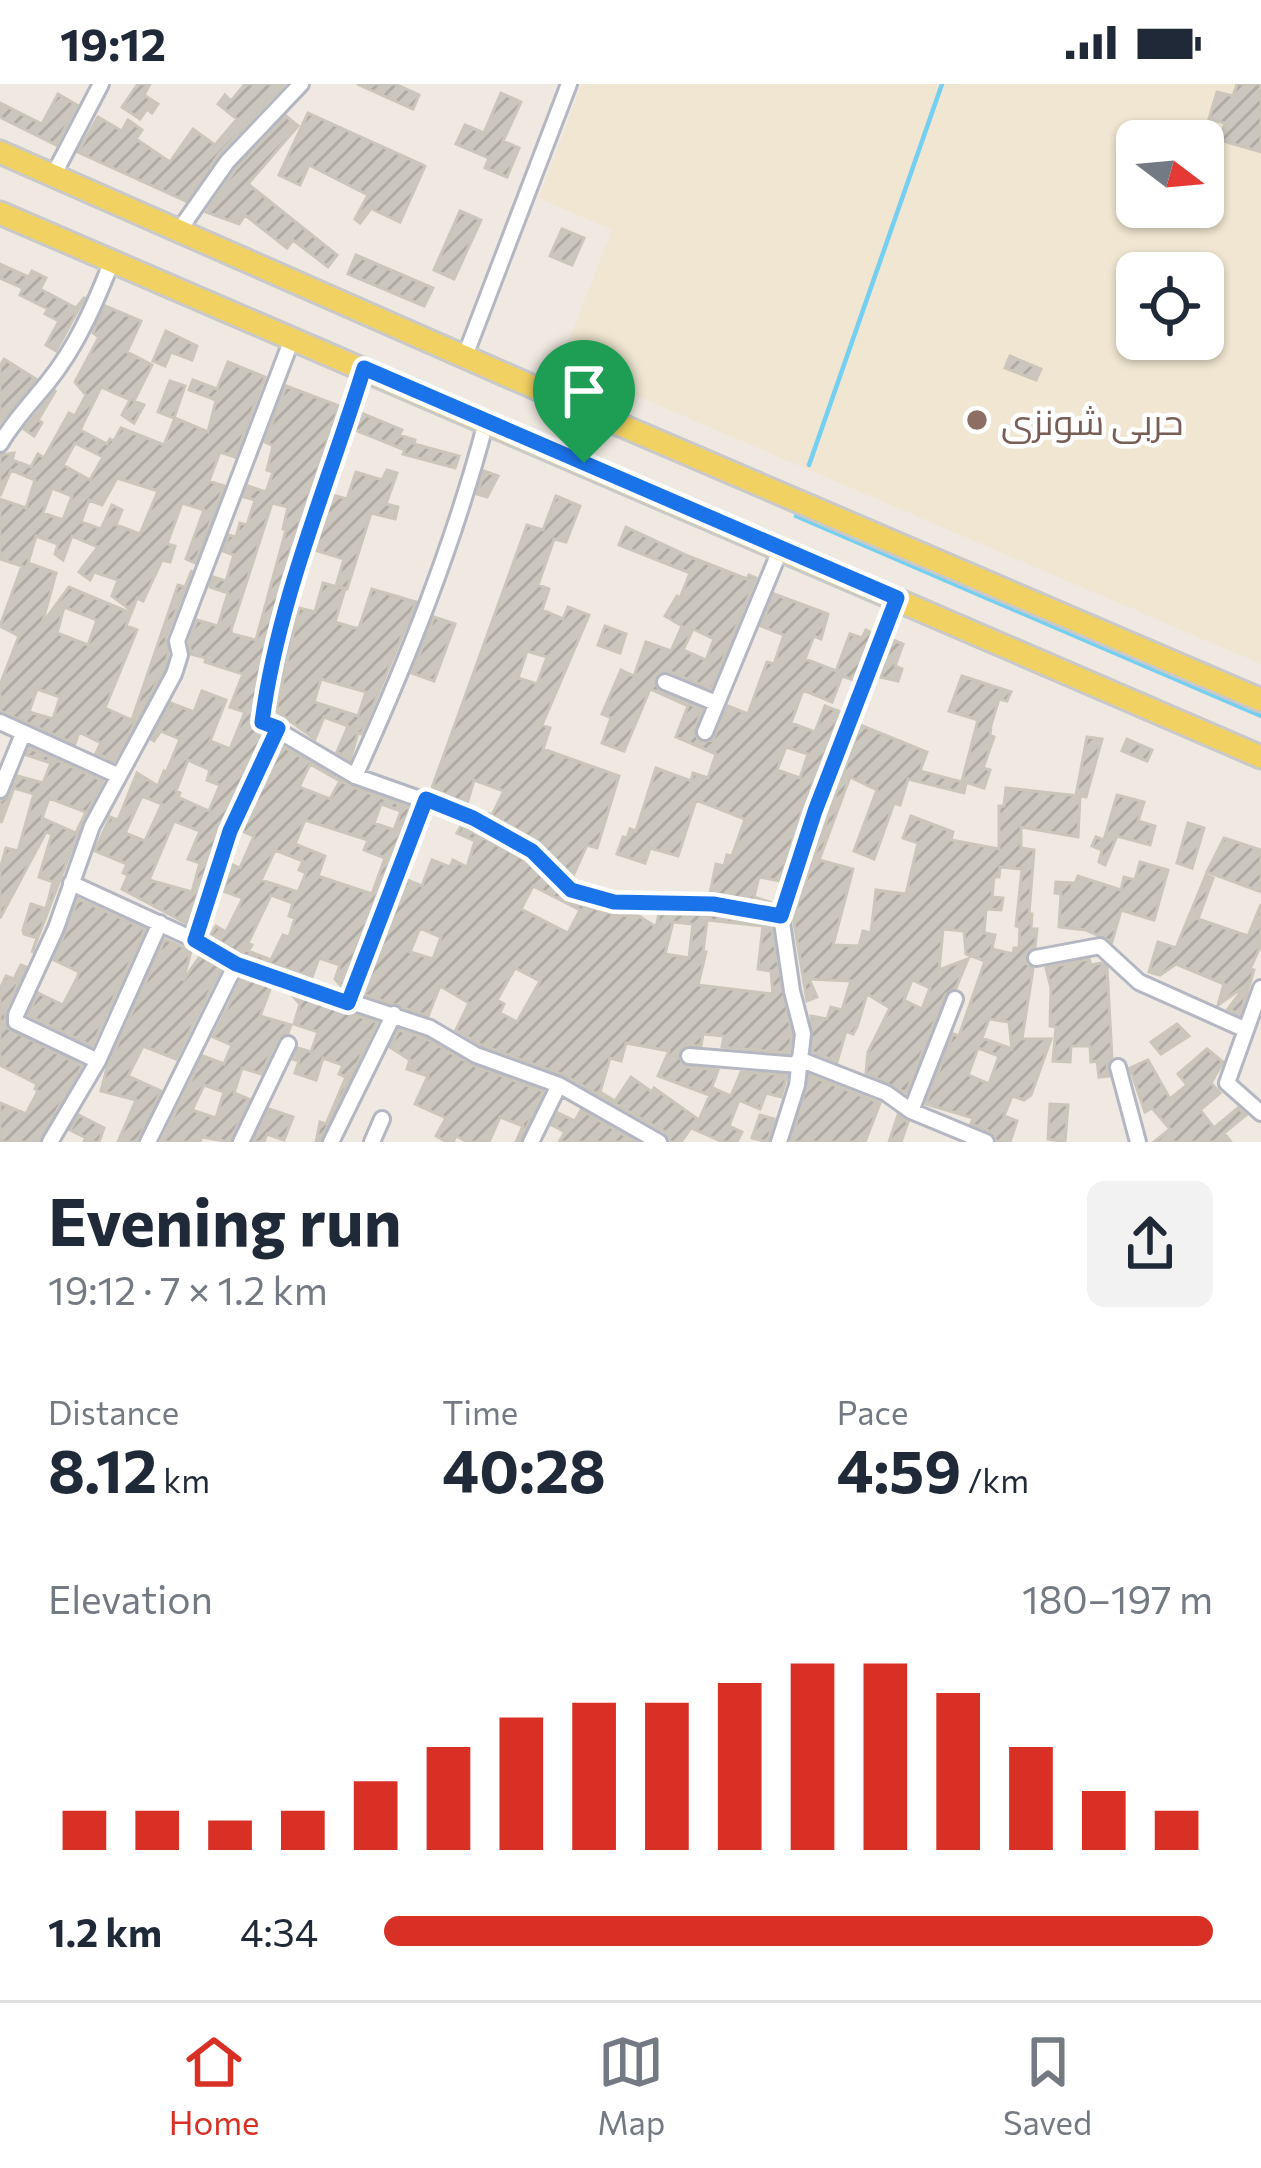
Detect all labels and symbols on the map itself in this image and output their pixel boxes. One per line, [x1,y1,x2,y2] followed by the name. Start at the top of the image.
[1116,120,1224,228] north arrow
[533,340,635,463] pin
[1001,398,1183,444] place label: حربی شونزی
[964,407,990,433] marker: حربی شونزی

